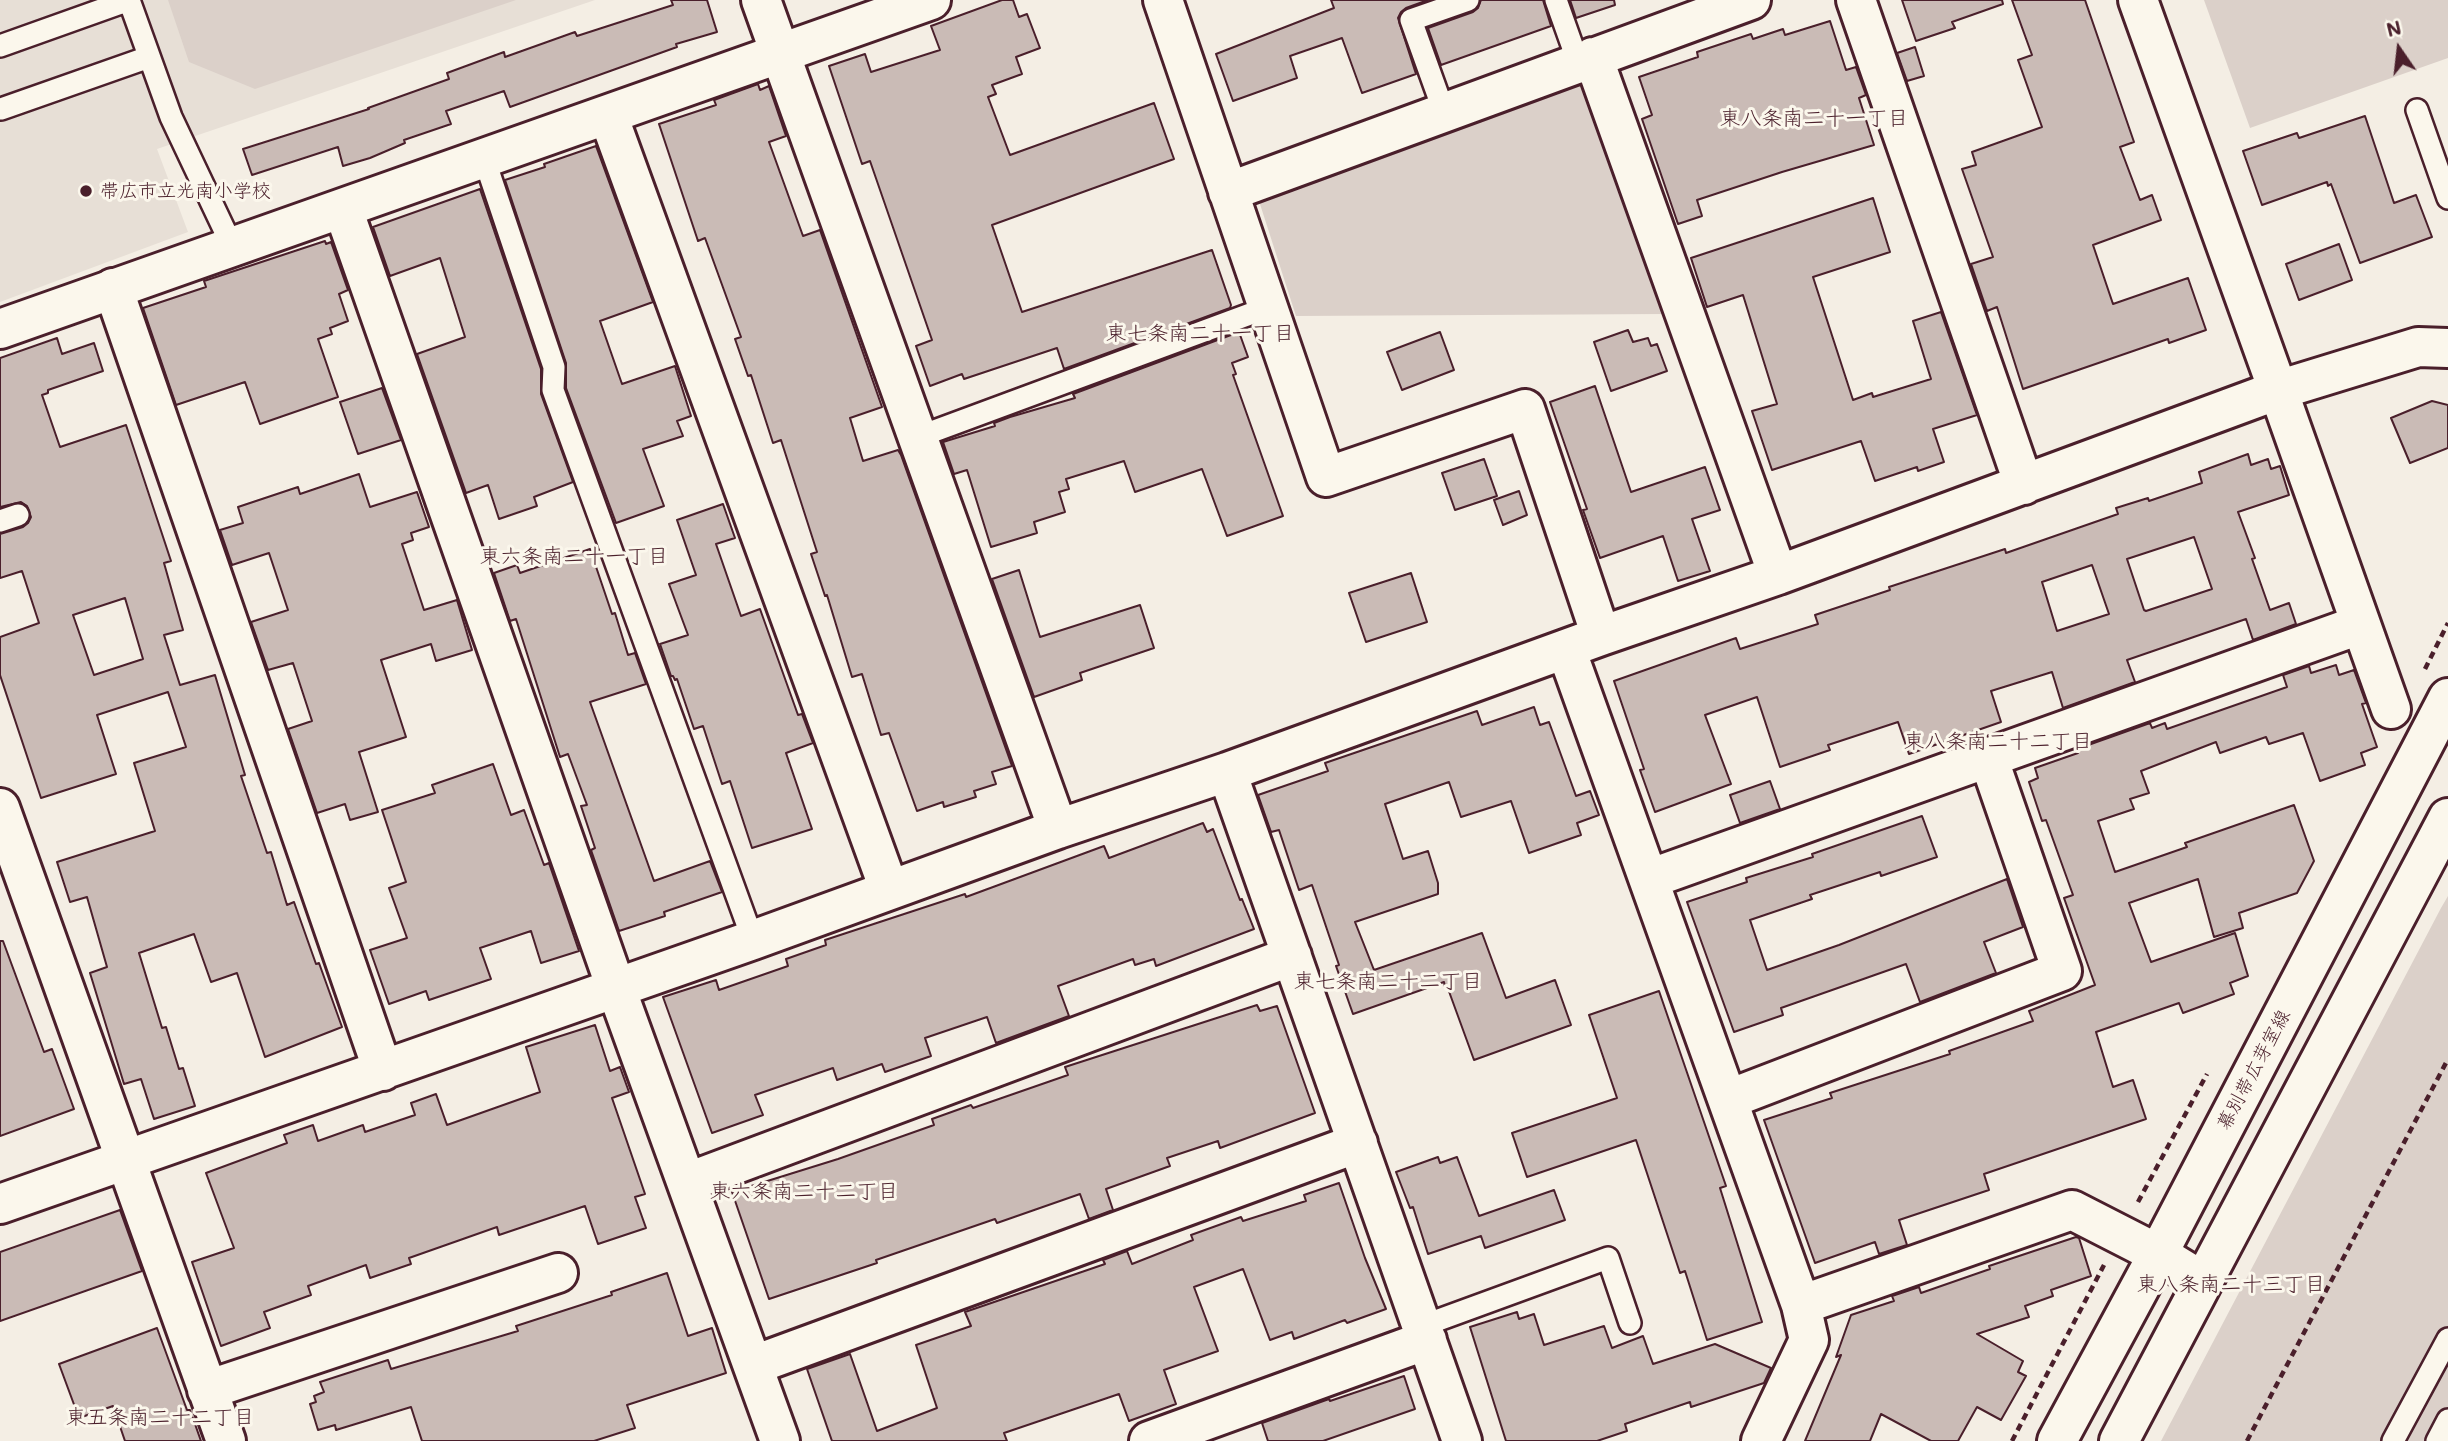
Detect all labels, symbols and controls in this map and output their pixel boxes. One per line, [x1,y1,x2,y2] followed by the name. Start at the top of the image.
[2364,14,2434,84] north arrow
[2384,14,2404,42] text: N
[1720,106,1908,132] district label: 東八条南二十一丁目
[100,180,271,202] place label: 帯広市立光南小学校
[78,183,94,199] marker: 帯広市立光南小学校
[1106,321,1294,347] district label: 東七条南二十一丁目
[480,544,668,570] district label: 東六条南二十一丁目
[1904,729,2092,755] district label: 東八条南二十二丁目
[1294,969,1482,995] district label: 東七条南二十二丁目
[2213,1006,2295,1134] street label: 幕別帯広芽室線
[710,1179,898,1205] district label: 東六条南二十二丁目
[2137,1272,2325,1298] district label: 東八条南二十三丁目
[66,1405,254,1431] district label: 東五条南二十二丁目

